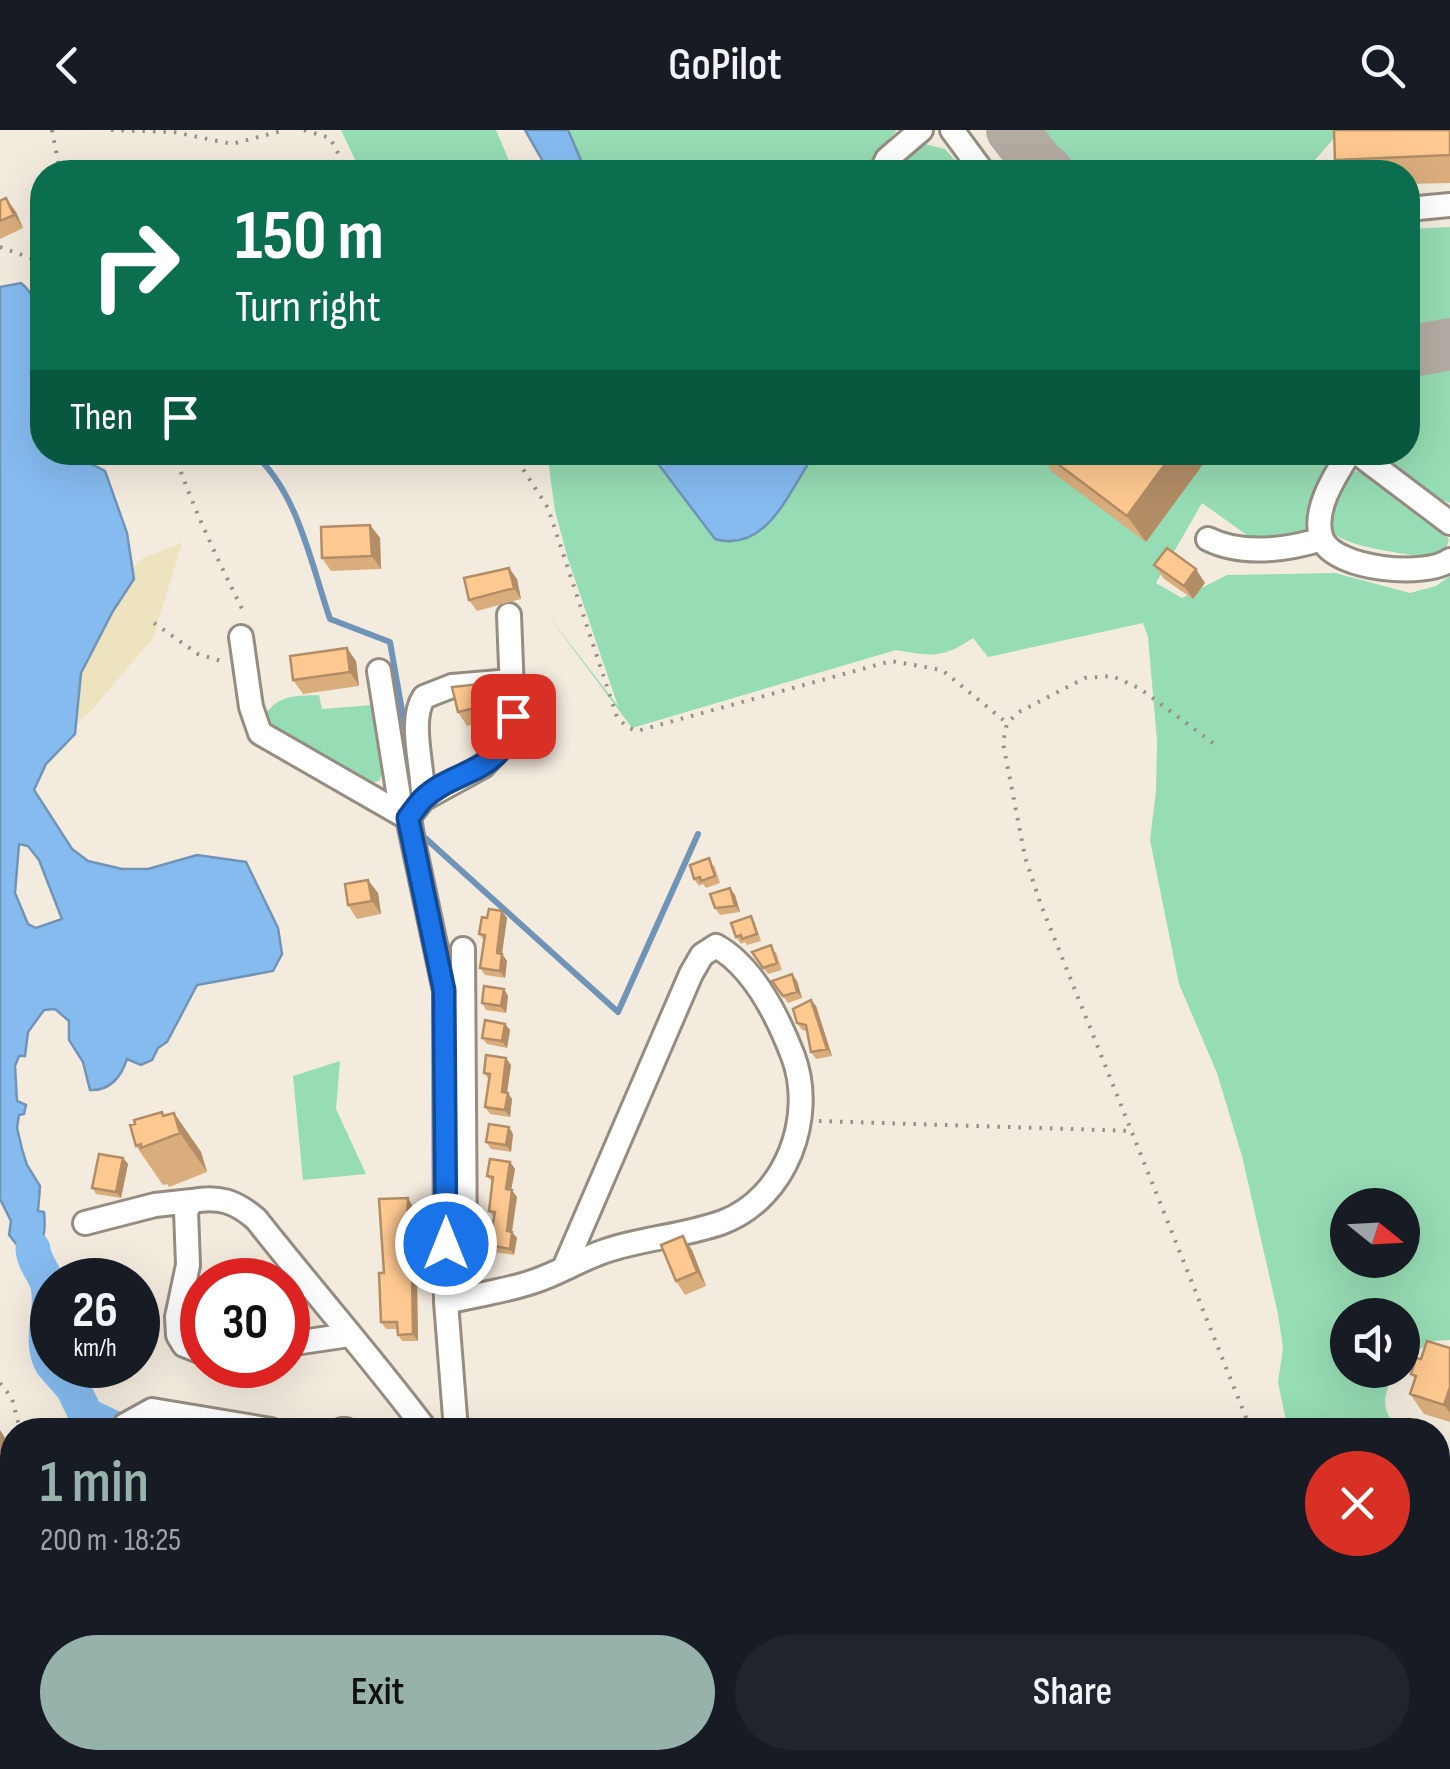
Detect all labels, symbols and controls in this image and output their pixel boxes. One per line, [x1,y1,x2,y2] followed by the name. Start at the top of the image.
[40,38,95,93] icon: back
[668,38,782,93] text: GoPilot
[1355,38,1410,93] icon: search
[235,195,384,279] text: 150 m
[70,200,200,330] icon: right
[235,280,381,335] text: Turn right
[153,390,208,445] icon: arrive
[70,395,133,440] text: Then
[471,674,556,759] pin
[486,689,541,744] icon: arrive
[1330,1188,1420,1278] north arrow
[1330,1188,1420,1388] map controls
[394,1192,498,1296] position arrow
[180,1258,310,1388] speed limit sign: 30
[72,1281,118,1341] text: 26
[1330,1298,1420,1388] button: sound
[73,1333,117,1364] text: km/h
[40,1447,149,1519] text: 1 min
[1305,1451,1410,1556] button: close
[40,1521,181,1560] text: 200 m · 18:25
[40,1635,715,1750] button: Exit
[735,1635,1410,1750] button: Share

